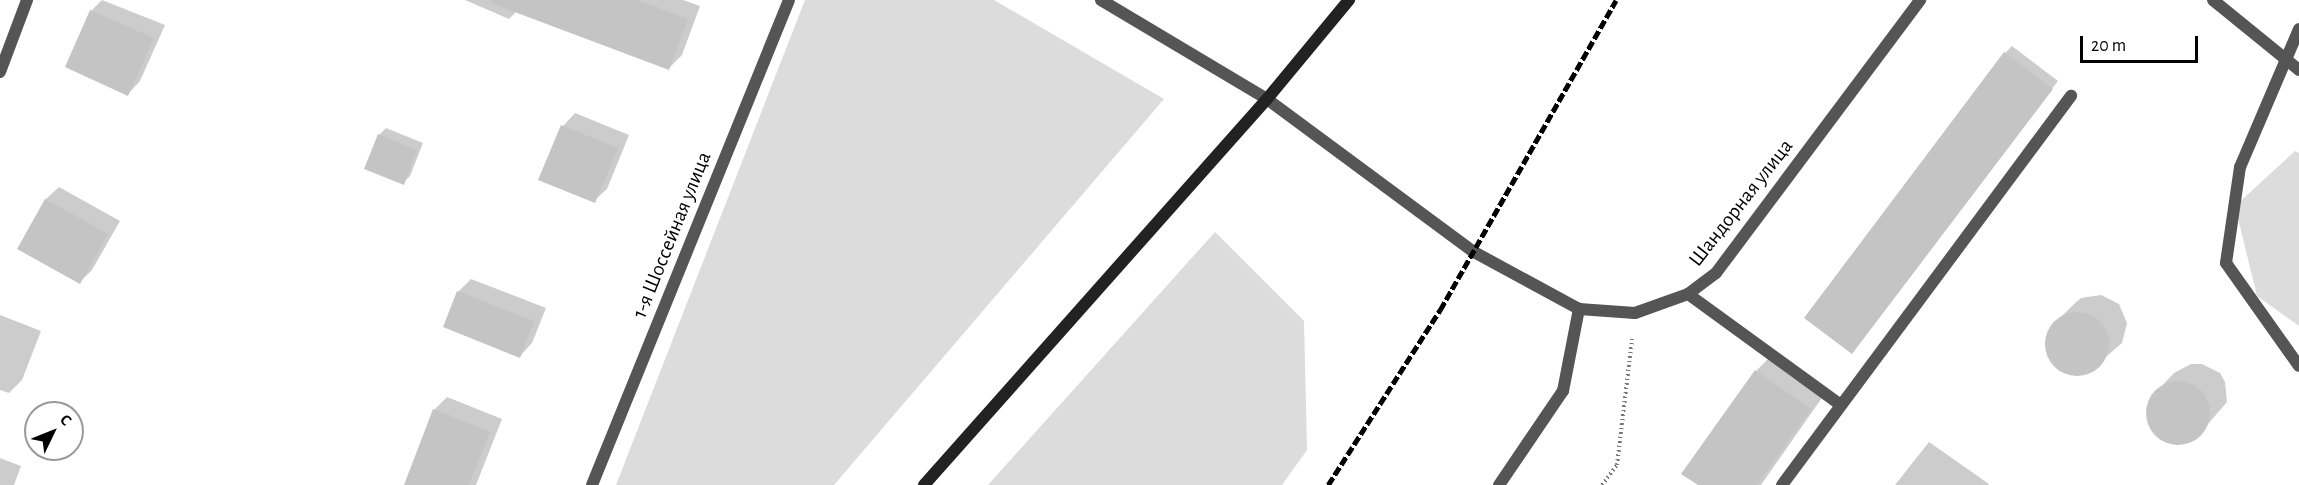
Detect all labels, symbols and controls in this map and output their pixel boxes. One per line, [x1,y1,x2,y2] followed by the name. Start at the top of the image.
[2083,24,2202,62] scale bar
[2091,37,2126,55] text: 20 m
[1683,134,1799,272] street label: Шандорная улица
[627,148,717,322] street label: 1-я Шоссейная улица
[24,401,84,461] north arrow
[57,411,75,429] text: С

